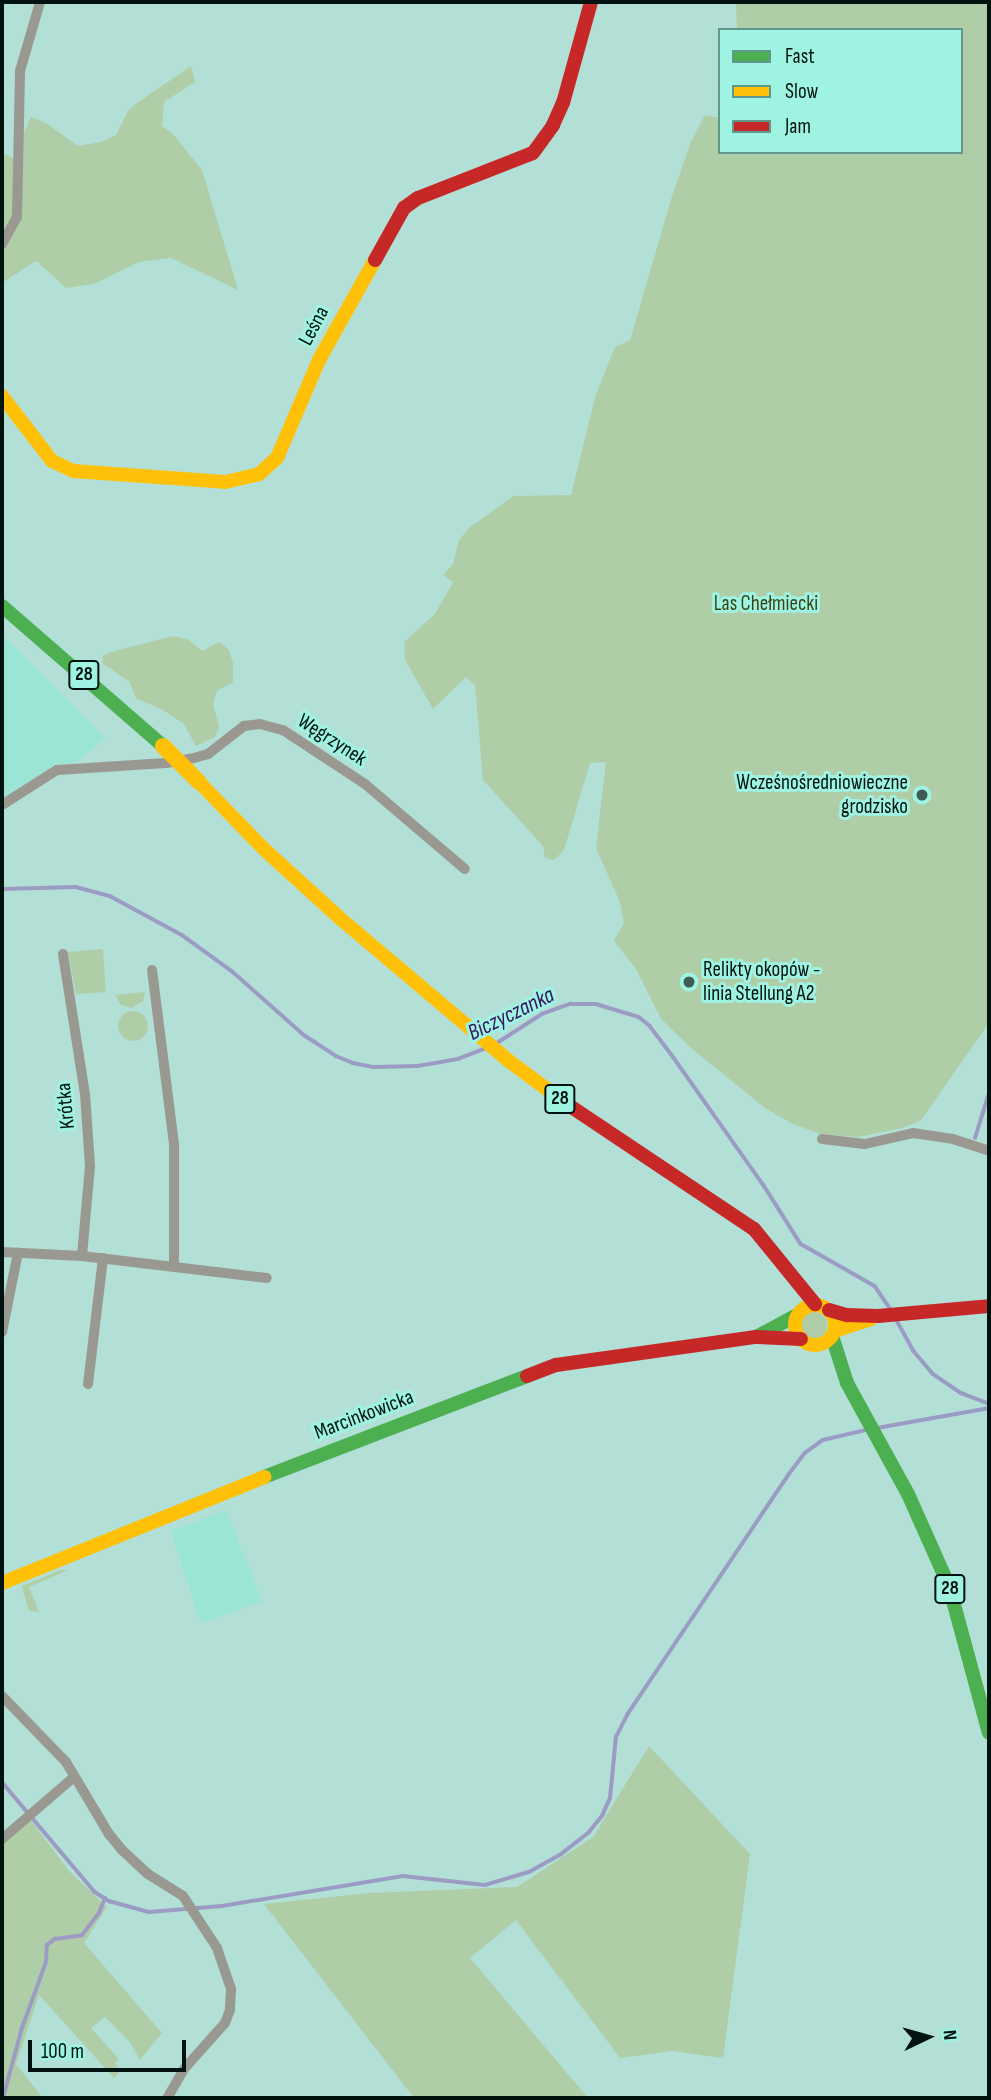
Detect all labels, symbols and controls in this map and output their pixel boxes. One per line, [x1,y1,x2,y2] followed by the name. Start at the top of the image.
[718,28,963,154] legend
[785,44,815,69] text: Fast
[785,79,818,104] text: Slow
[785,114,811,139] text: Jam
[293,302,335,350] street label: Leśna
[714,591,818,617] park label: Las Chełmiecki
[68,660,100,690] road number: 28
[293,708,371,772] street label: Węgrzynek
[736,770,908,820] place label: Wcześnośredniowieczne grodzisko
[914,787,930,803] marker: Wcześnośredniowieczne grodzisko
[703,957,820,1007] place label: Relikty okopów - linia Stellung A2
[681,974,697,990] marker: Relikty okopów - linia Stellung A2
[463,981,559,1047] water label: Biczyczanka
[51,1082,81,1130] street label: Krótka
[544,1084,576,1114] road number: 28
[311,1385,417,1445] street label: Marcinkowicka
[934,1574,966,1604] road number: 28
[893,2002,963,2072] north arrow
[32,2026,189,2070] scale bar
[938,2029,961,2041] text: N
[41,2039,84,2064] text: 100 m

